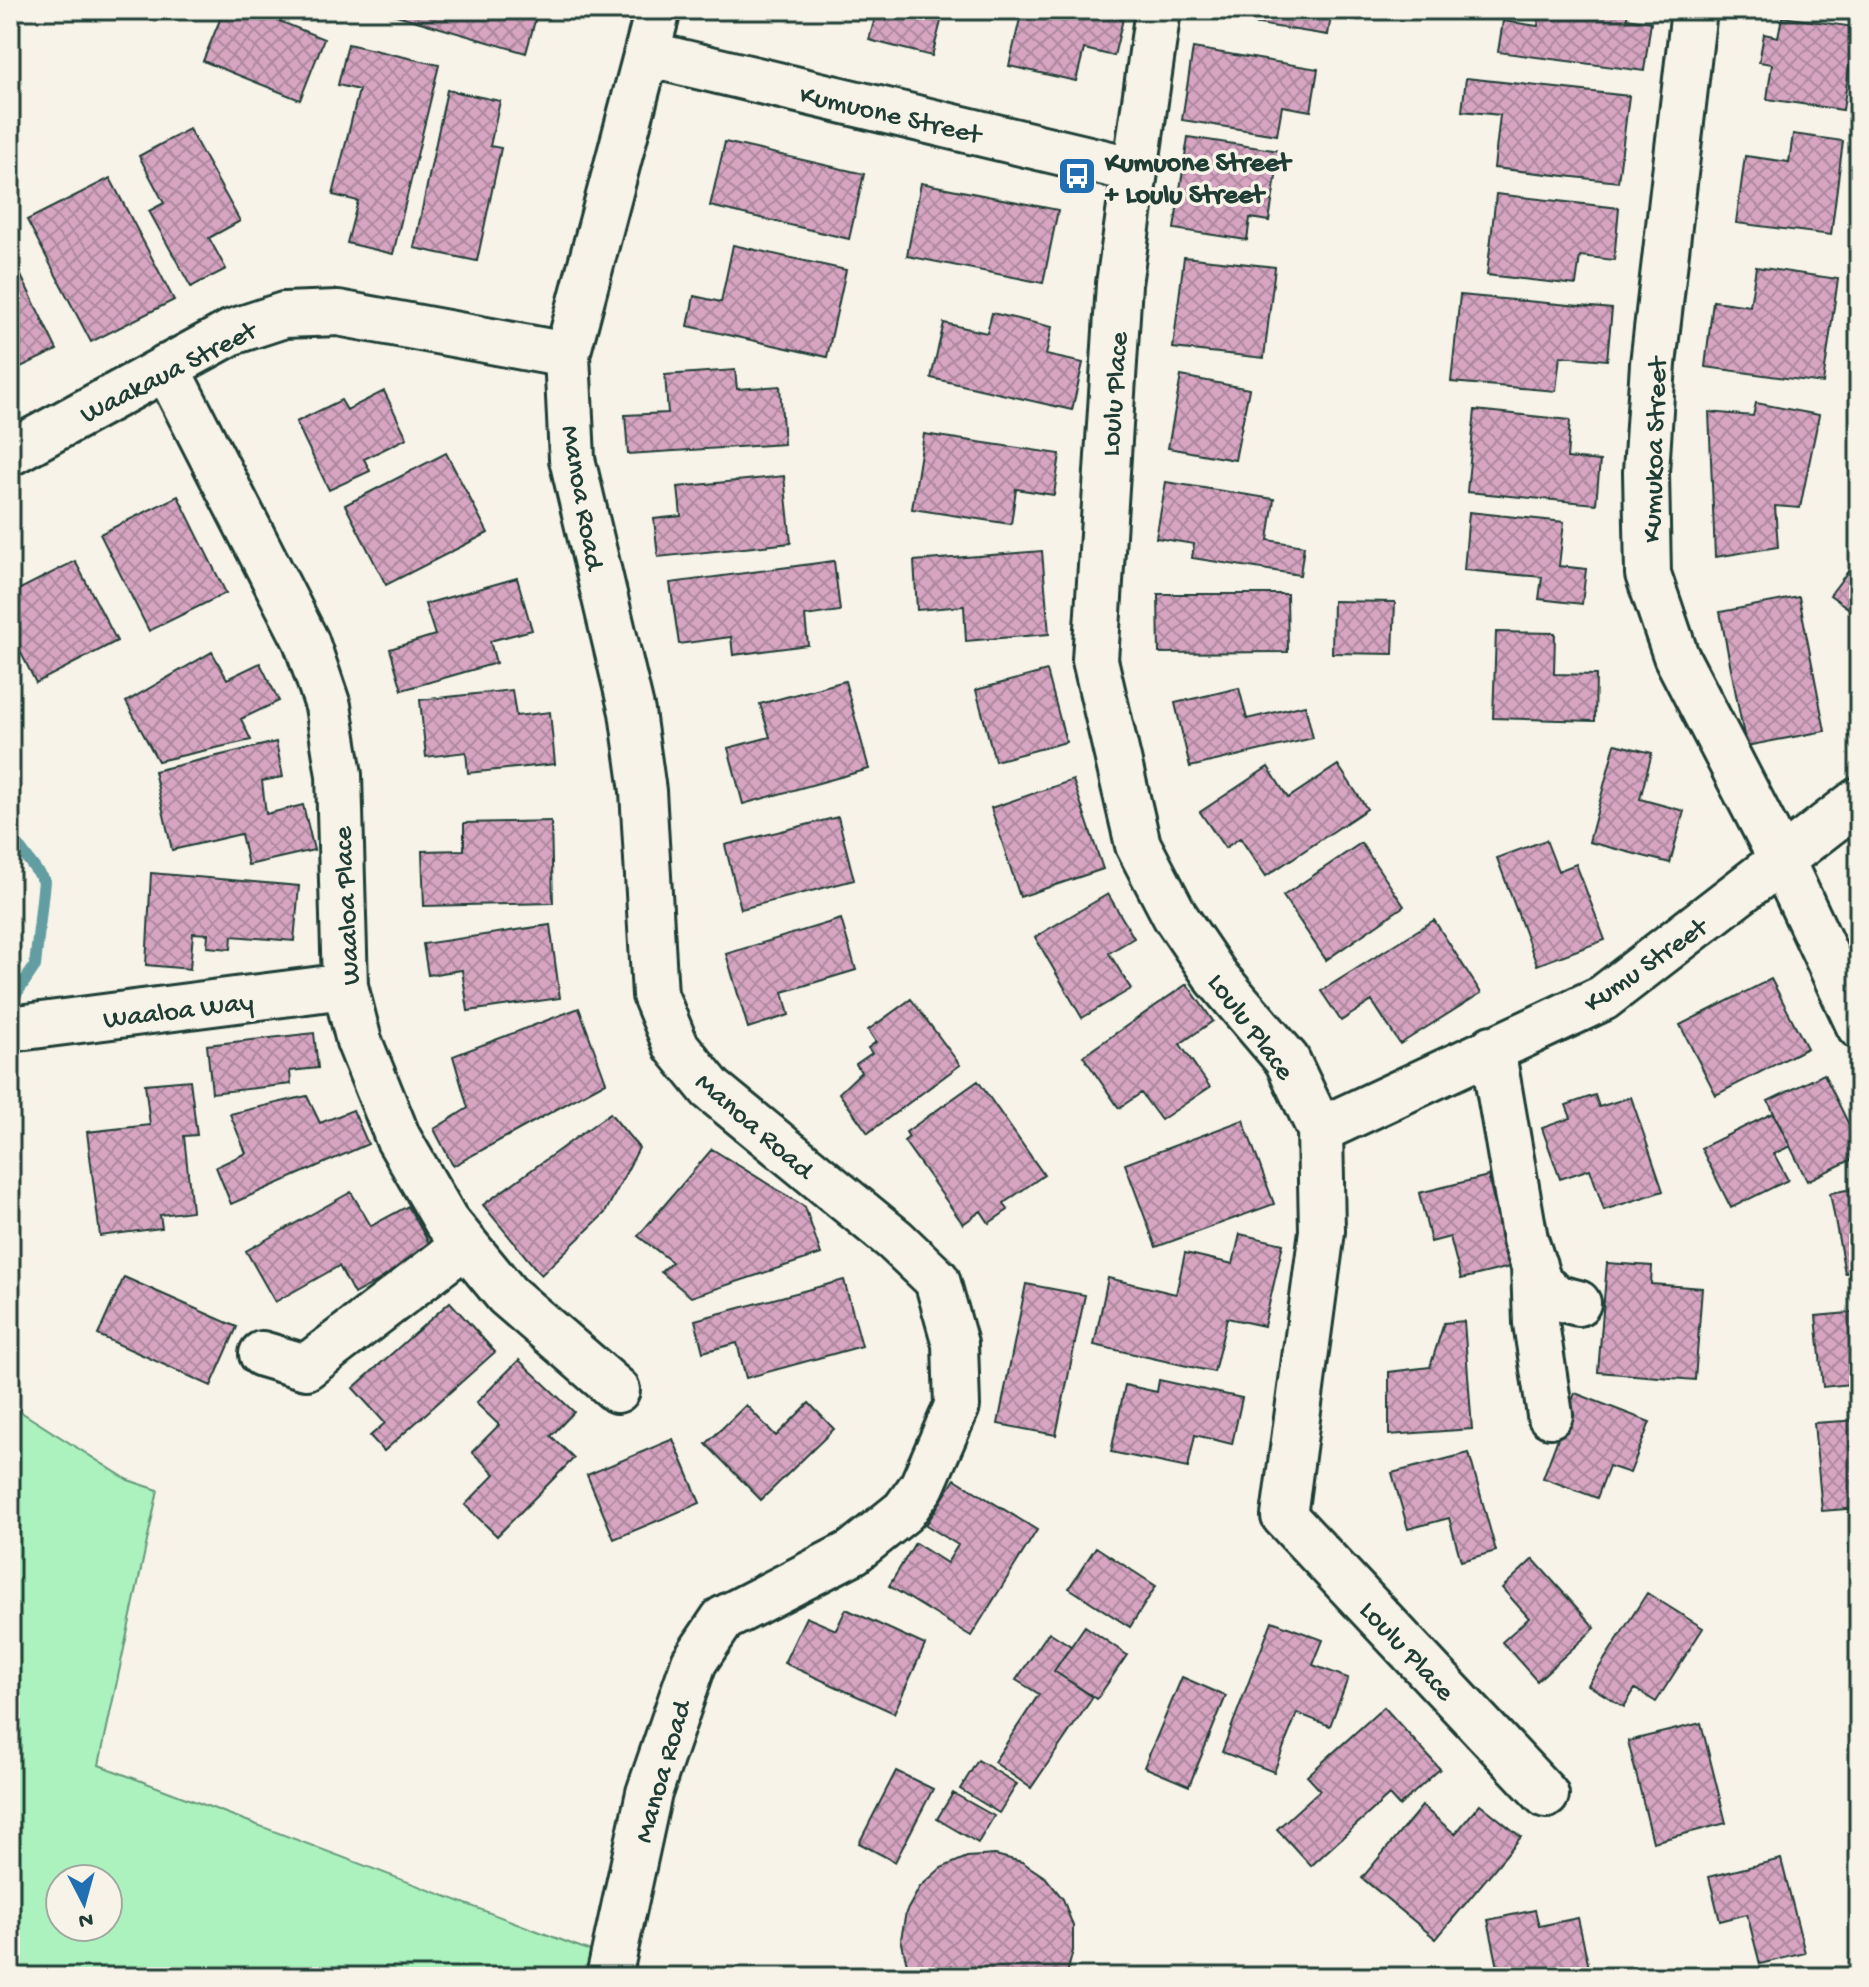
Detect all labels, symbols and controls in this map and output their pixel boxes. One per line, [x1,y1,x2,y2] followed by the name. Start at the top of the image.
[796,79,986,154] street label: Kumuone Street
[1104,148,1293,213] place label: Kumuone Street + Loulu Street
[1056,155,1098,197] bus stop icon: Kumuone Street + Loulu Street
[76,314,265,432] street label: Waakaua Street
[1096,330,1137,458] street label: Loulu Place
[1637,354,1676,543] street label: Kumukoa Street
[552,423,610,575] street label: Manoa Road
[328,825,369,986] street label: Waaloa Place
[1579,911,1717,1021] street label: Kumu Street
[1199,968,1301,1088] street label: Loulu Place
[102,987,256,1038] street label: Waaloa Way
[687,1067,821,1189] street label: Manoa Road
[1351,1595,1461,1709] street label: Loulu Place
[628,1695,701,1847] street label: Manoa Road
[44,1863,124,1943] north arrow
[77,1905,94,1933] text: N

